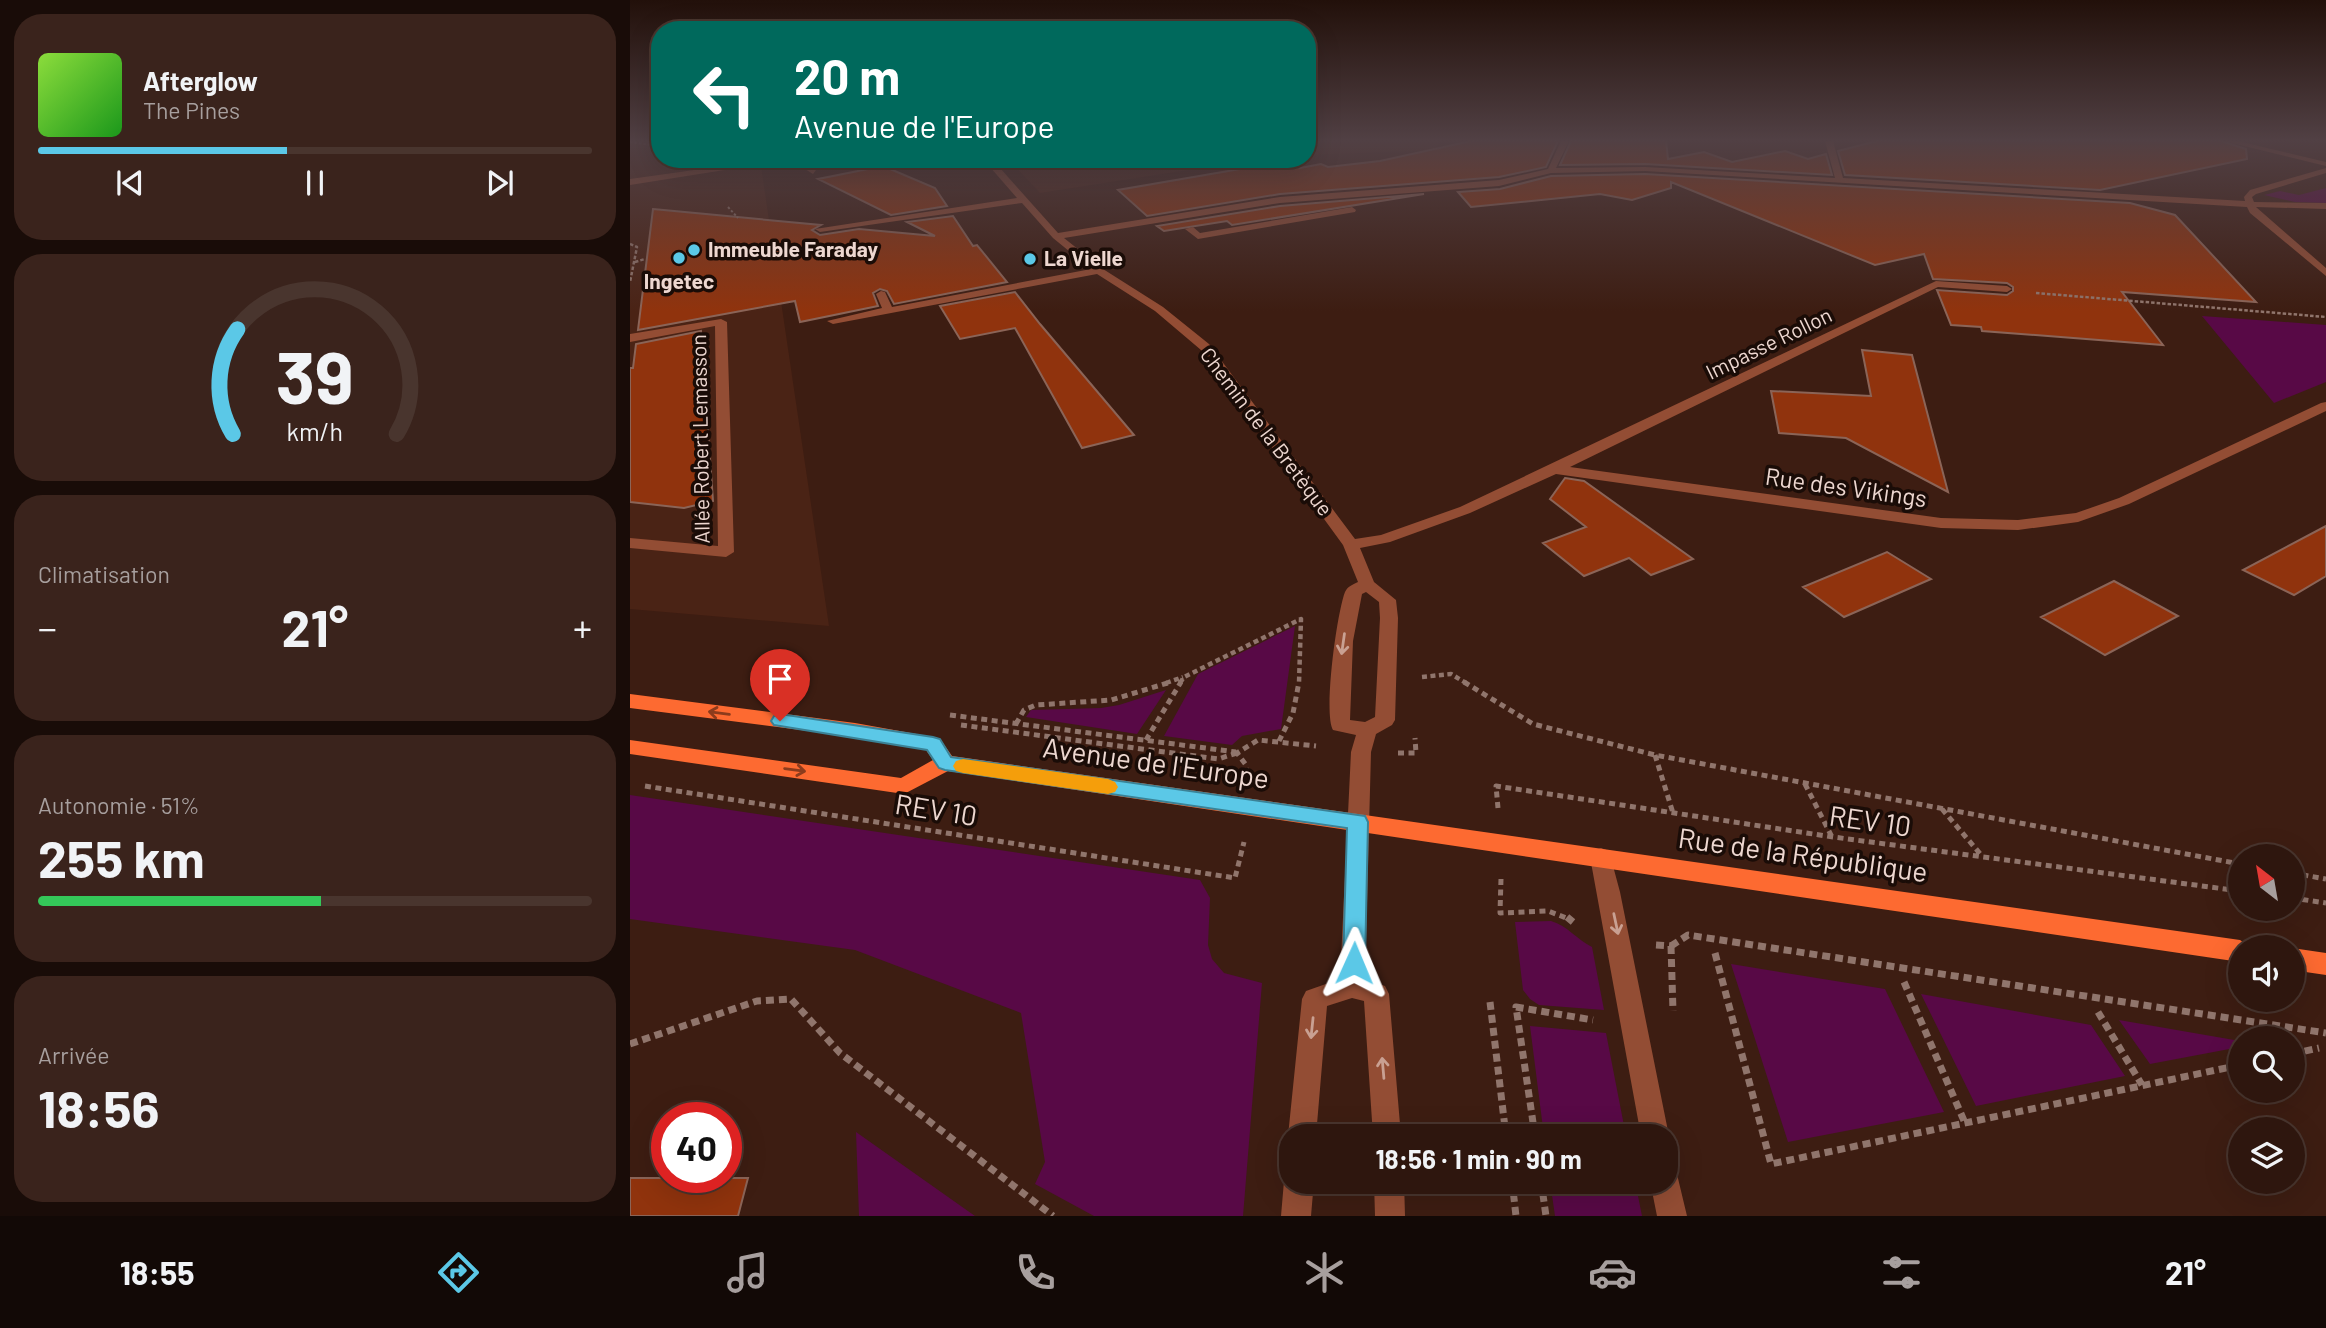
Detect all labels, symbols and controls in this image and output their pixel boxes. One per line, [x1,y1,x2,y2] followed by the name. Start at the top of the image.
[794,46,900,105] text: 20 m
[679,49,770,140] icon: left
[143,65,258,96] text: Afterglow
[143,96,240,124] text: The Pines
[794,106,1055,144] text: Avenue de l'Europe
[111,164,149,202] icon: previous
[296,164,334,202] icon: pause
[481,164,519,202] icon: next
[708,236,879,261] place label: Immeuble Faraday
[686,242,702,258] marker: Immeuble Faraday
[1044,245,1123,270] place label: La Vielle
[671,250,687,266] marker: Ingetec
[1022,251,1038,267] marker: La Vielle
[644,268,714,293] place label: Ingetec
[1701,301,1835,384] street label: Impasse Rollon
[276,331,354,419] text: 39
[685,334,714,544] street label: Allée Robert Lemasson
[1196,342,1339,520] street label: Chemin de la Bretèque
[287,415,343,445] text: km/h
[1764,461,1929,512] street label: Rue des Vikings
[38,560,170,588] text: Climatisation
[282,595,348,657] text: 21°
[38,604,57,650] text: −
[573,604,592,650] text: +
[1336,632,1349,655] one-way arrow
[750,649,810,721] pin
[761,660,799,698] icon: arrive
[708,706,731,719] one-way arrow
[1041,729,1271,795] street label: Avenue de l'Europe
[783,764,805,777] one-way arrow
[893,786,979,832] street label: REV 10
[38,791,200,819] text: Autonomie · 51%
[1827,797,1913,843] street label: REV 10
[1676,820,1930,888] street label: Rue de la République
[38,826,205,888] text: 255 km
[2228,844,2305,920] north arrow
[2228,844,2305,1194] map controls
[1610,912,1623,935] one-way arrow
[1317,926,1391,1000] position arrow
[2228,935,2305,1012] button: sound
[1306,1017,1319,1039] one-way arrow
[2228,1026,2305,1103] button: search
[38,1041,110,1069] text: Arrivée
[1377,1057,1390,1079] one-way arrow
[38,1076,159,1138] text: 18:56
[651,1102,742,1193] speed limit sign: 40
[2228,1117,2305,1194] button: layers
[1375,1143,1582,1174] text: 18:56 · 1 min · 90 m
[434,1248,483,1297] icon: directions
[723,1248,772,1297] icon: music
[1011,1248,1060,1297] icon: phone
[1300,1248,1349,1297] icon: climate
[1588,1248,1637,1297] icon: car
[1877,1248,1926,1297] icon: filters
[120,1253,195,1291] text: 18:55
[2165,1253,2206,1291] text: 21°

